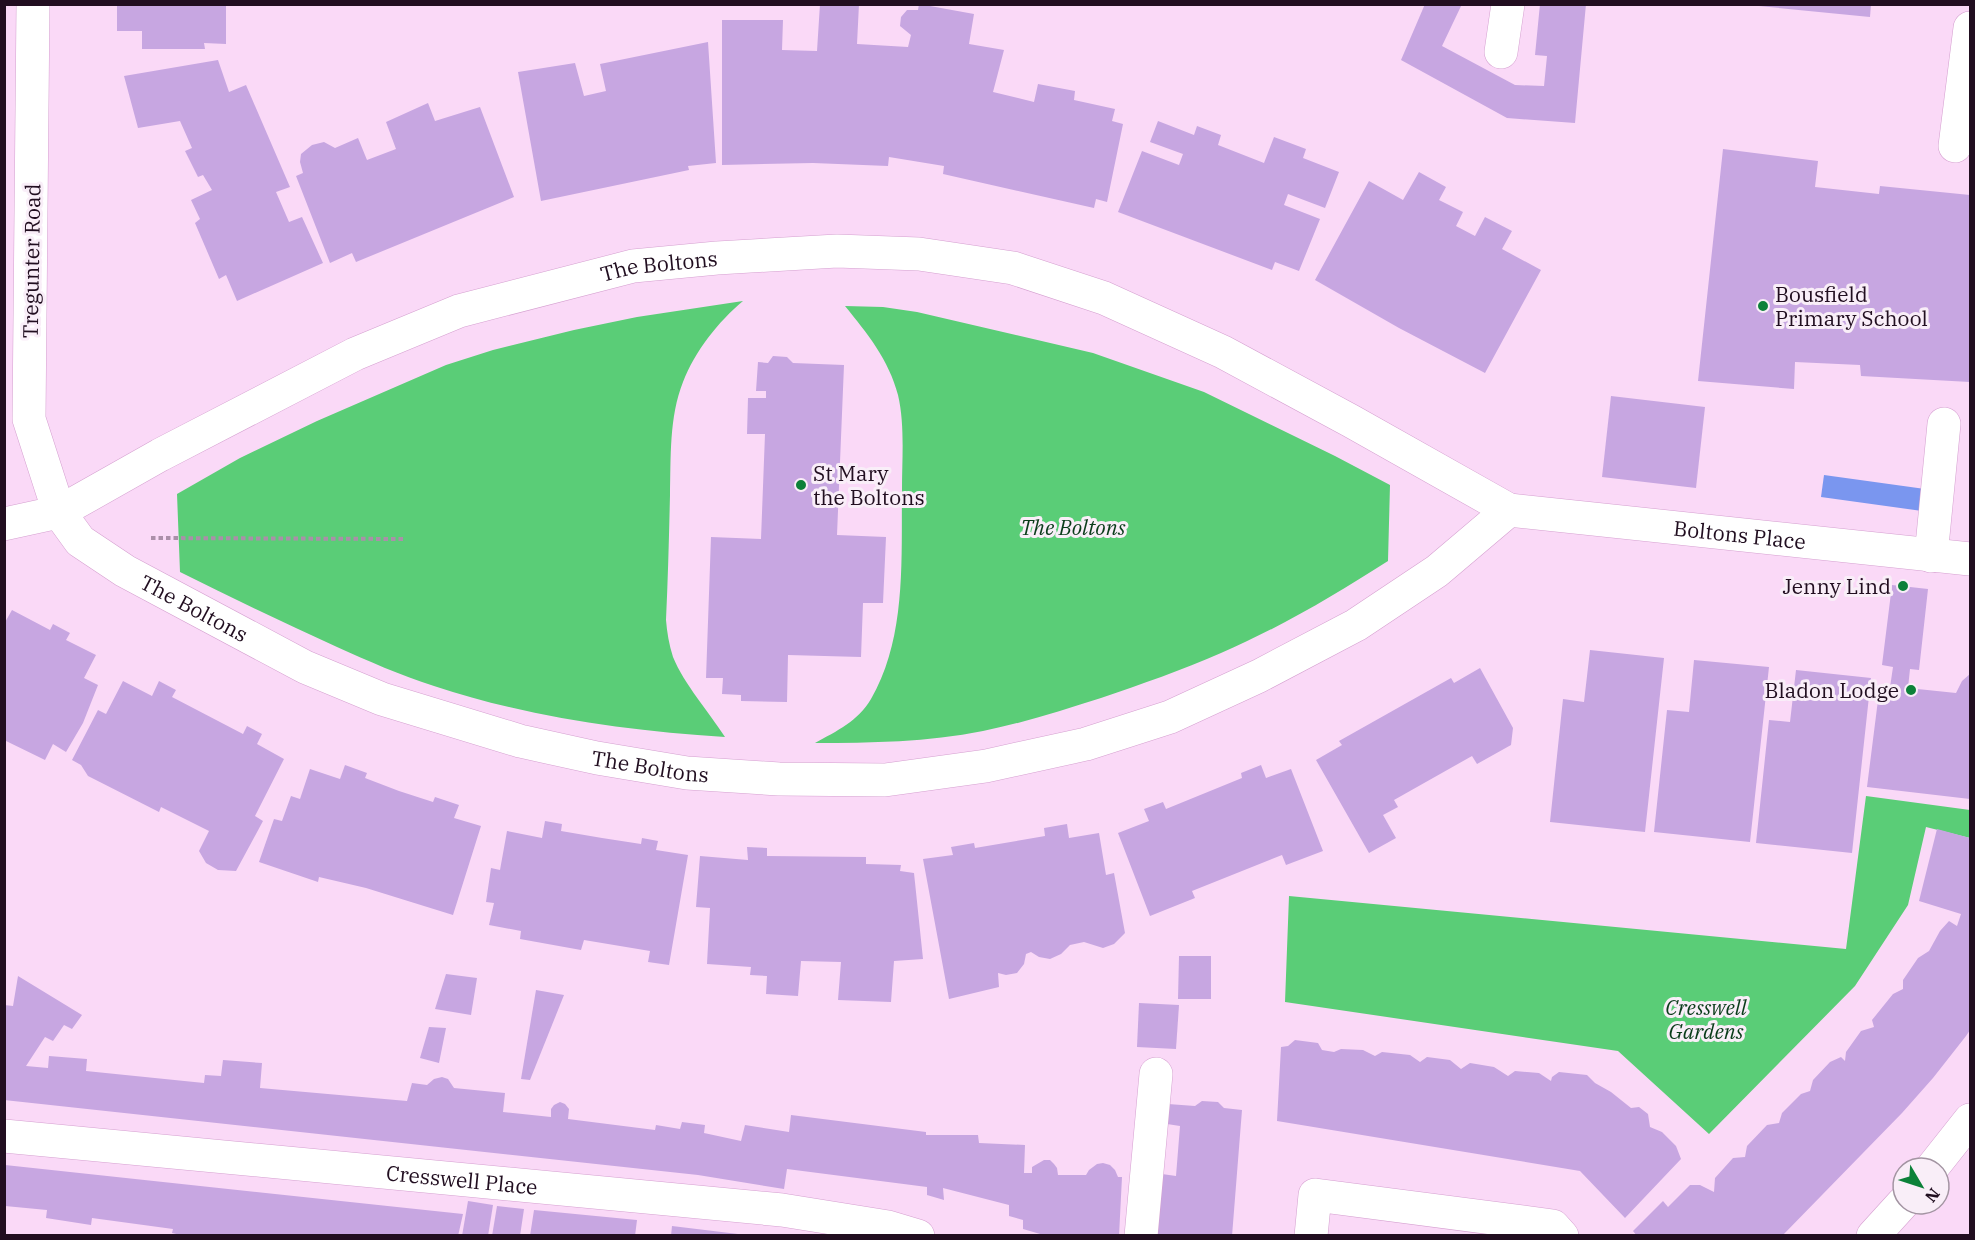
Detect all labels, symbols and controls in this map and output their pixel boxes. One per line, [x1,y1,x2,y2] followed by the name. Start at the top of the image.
[16,183,46,339] street label: Tregunter Road
[597,244,719,288] street label: The Boltons
[1775,280,1928,332] place label: Bousfield Primary School
[1756,299,1770,313] marker: Bousfield Primary School
[813,459,925,511] place label: St Mary the Boltons
[794,478,808,492] marker: St Mary the Boltons
[1021,513,1126,541] park label: The Boltons
[1672,514,1807,555] street label: Boltons Place
[135,568,253,648] street label: The Boltons
[1782,572,1891,600] place label: Jenny Lind
[1896,579,1910,593] marker: Jenny Lind
[1764,676,1899,704] place label: Bladon Lodge
[1904,683,1918,697] marker: Bladon Lodge
[590,743,710,788] street label: The Boltons
[1665,993,1748,1045] park label: Cresswell Gardens
[1891,1156,1951,1216] north arrow
[385,1158,539,1201] street label: Cresswell Place
[1921,1184,1944,1207] text: N

